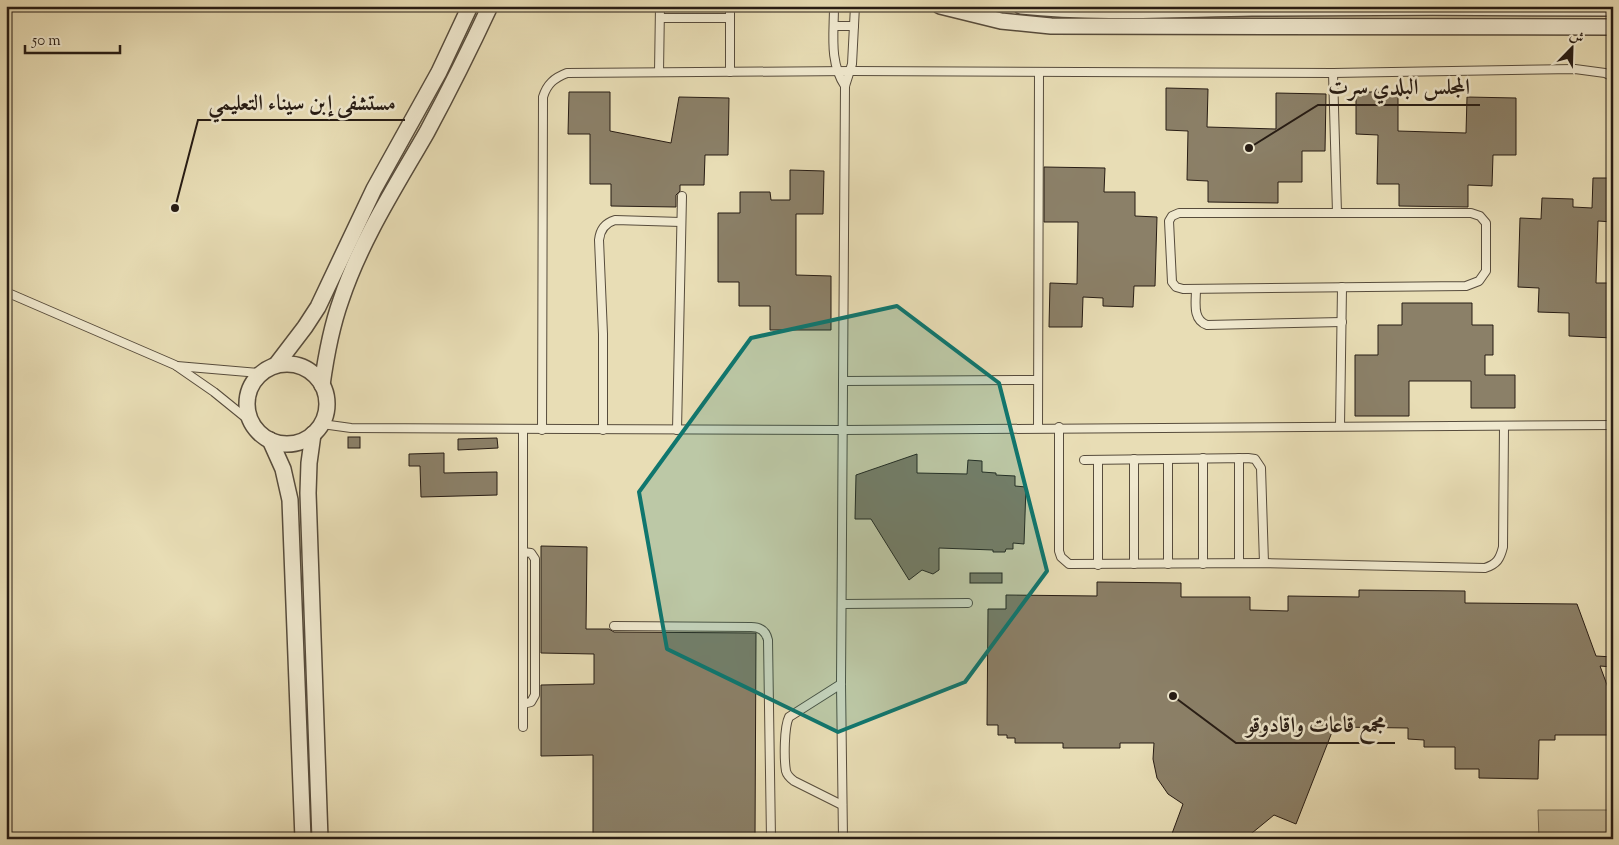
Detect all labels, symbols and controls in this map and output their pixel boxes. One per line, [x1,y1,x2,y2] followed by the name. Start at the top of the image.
[25,22,120,54] scale bar
[1546,22,1596,72] north arrow
[1566,26,1587,50] text: ش
[31,31,61,52] text: 50 m
[1318,68,1480,105] callout: المجلس البلدي سرت
[1328,73,1470,105] text: المجلس البلدي سرت
[198,83,405,120] callout: مستشفى إبن سيناء التعليمي
[208,89,396,123] text: مستشفى إبن سيناء التعليمي
[1236,706,1395,743] callout: مجمع قاعات واقادوقو
[1244,711,1386,745] text: مجمع قاعات واقادوقو

